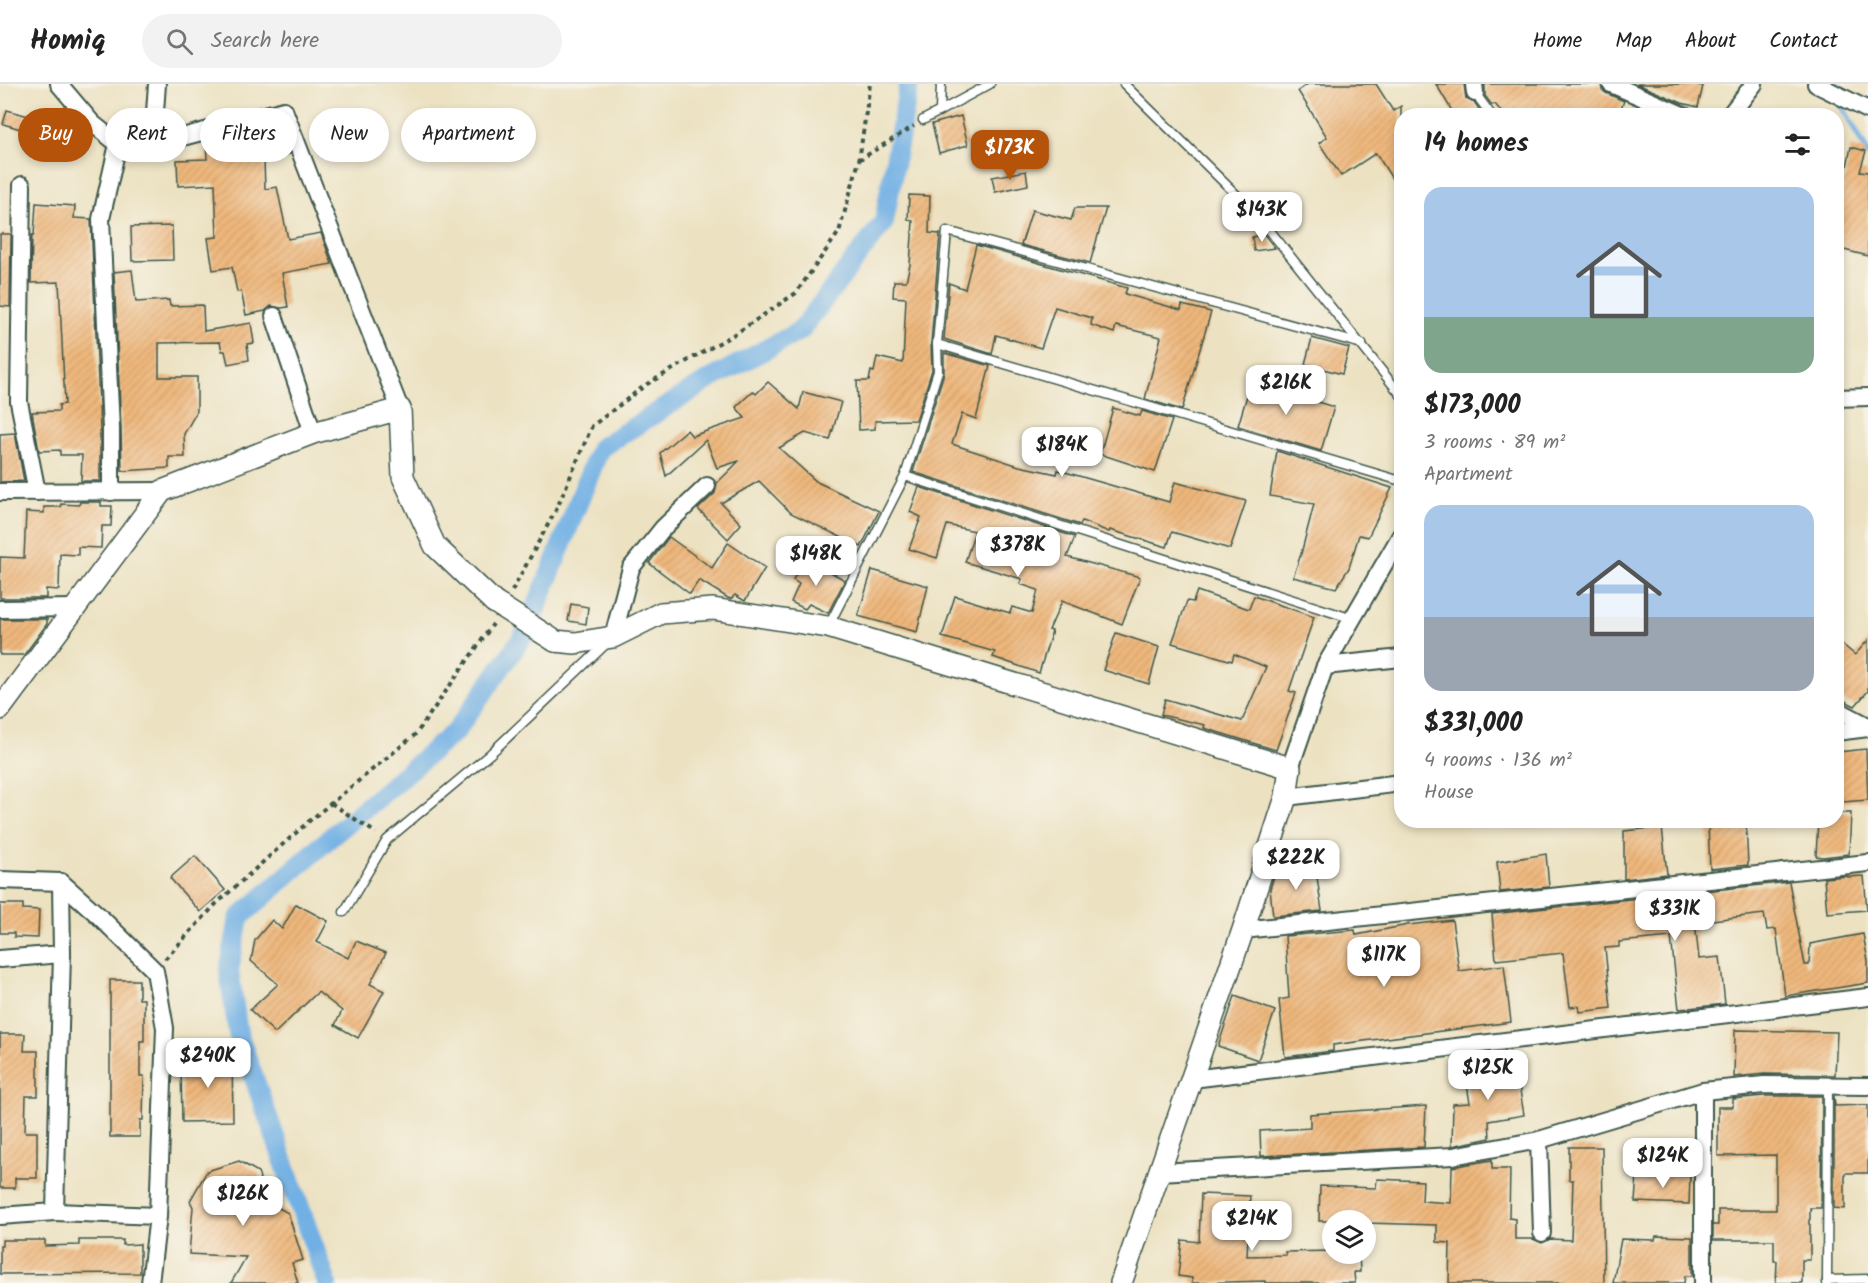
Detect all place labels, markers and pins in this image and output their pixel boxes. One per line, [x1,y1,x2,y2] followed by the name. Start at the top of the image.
[968,130,1052,181] pin: $173K
[1220,192,1304,243] pin: $143K
[1244,365,1328,416] pin: $216K
[1020,427,1104,478] pin: $184K
[976,527,1060,578] pin: $378K
[774,536,858,587] pin: $148K
[1254,840,1338,891] pin: $222K
[1633,891,1717,942] pin: $331K
[1342,937,1426,988] pin: $117K
[166,1038,250,1089] pin: $240K
[1446,1050,1530,1101] pin: $125K
[1621,1138,1705,1189] pin: $124K
[201,1176,285,1227] pin: $126K
[1210,1201,1294,1252] pin: $214K

